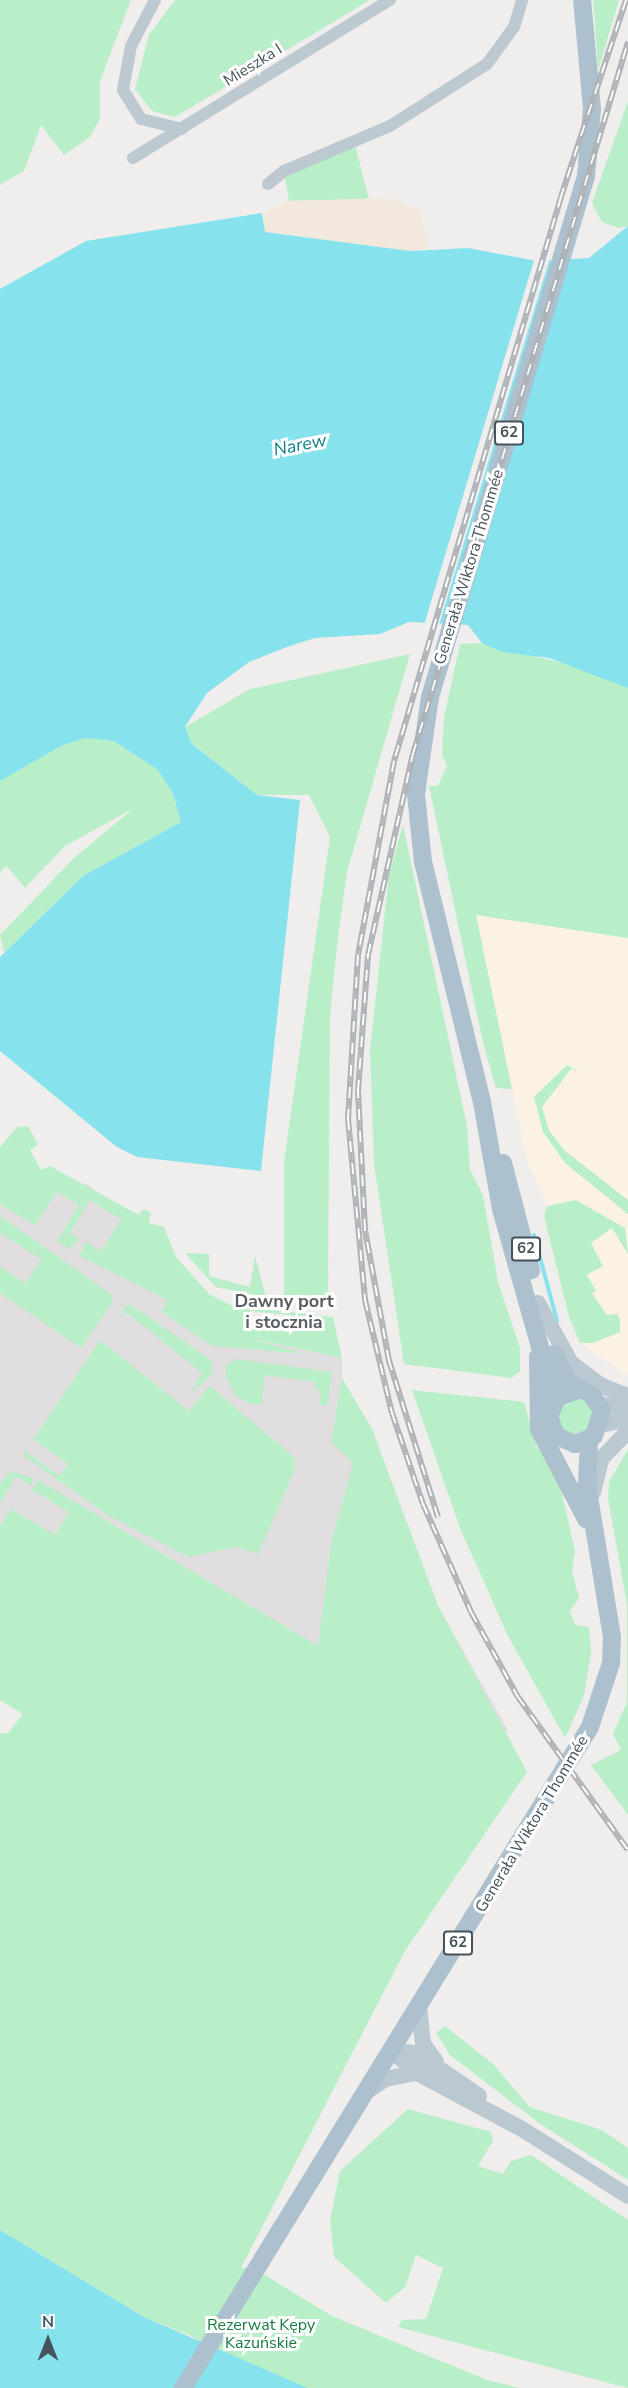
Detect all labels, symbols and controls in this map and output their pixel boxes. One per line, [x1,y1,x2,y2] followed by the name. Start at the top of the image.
[220,39,286,91] street label: Mieszka I
[494,421,524,445] road number: 62
[272,429,328,461] water label: Narew
[430,467,508,667] street label: Generała Wiktora Thommée
[511,1237,541,1261] road number: 62
[234,1291,334,1334] district label: Dawny port i stocznia
[471,1732,593,1916] street label: Generała Wiktora Thommée
[443,1931,473,1955] road number: 62
[18,2310,78,2370] north arrow
[42,2311,54,2333] text: N
[207,2315,315,2353] park label: Rezerwat Kępy Kazuńskie

